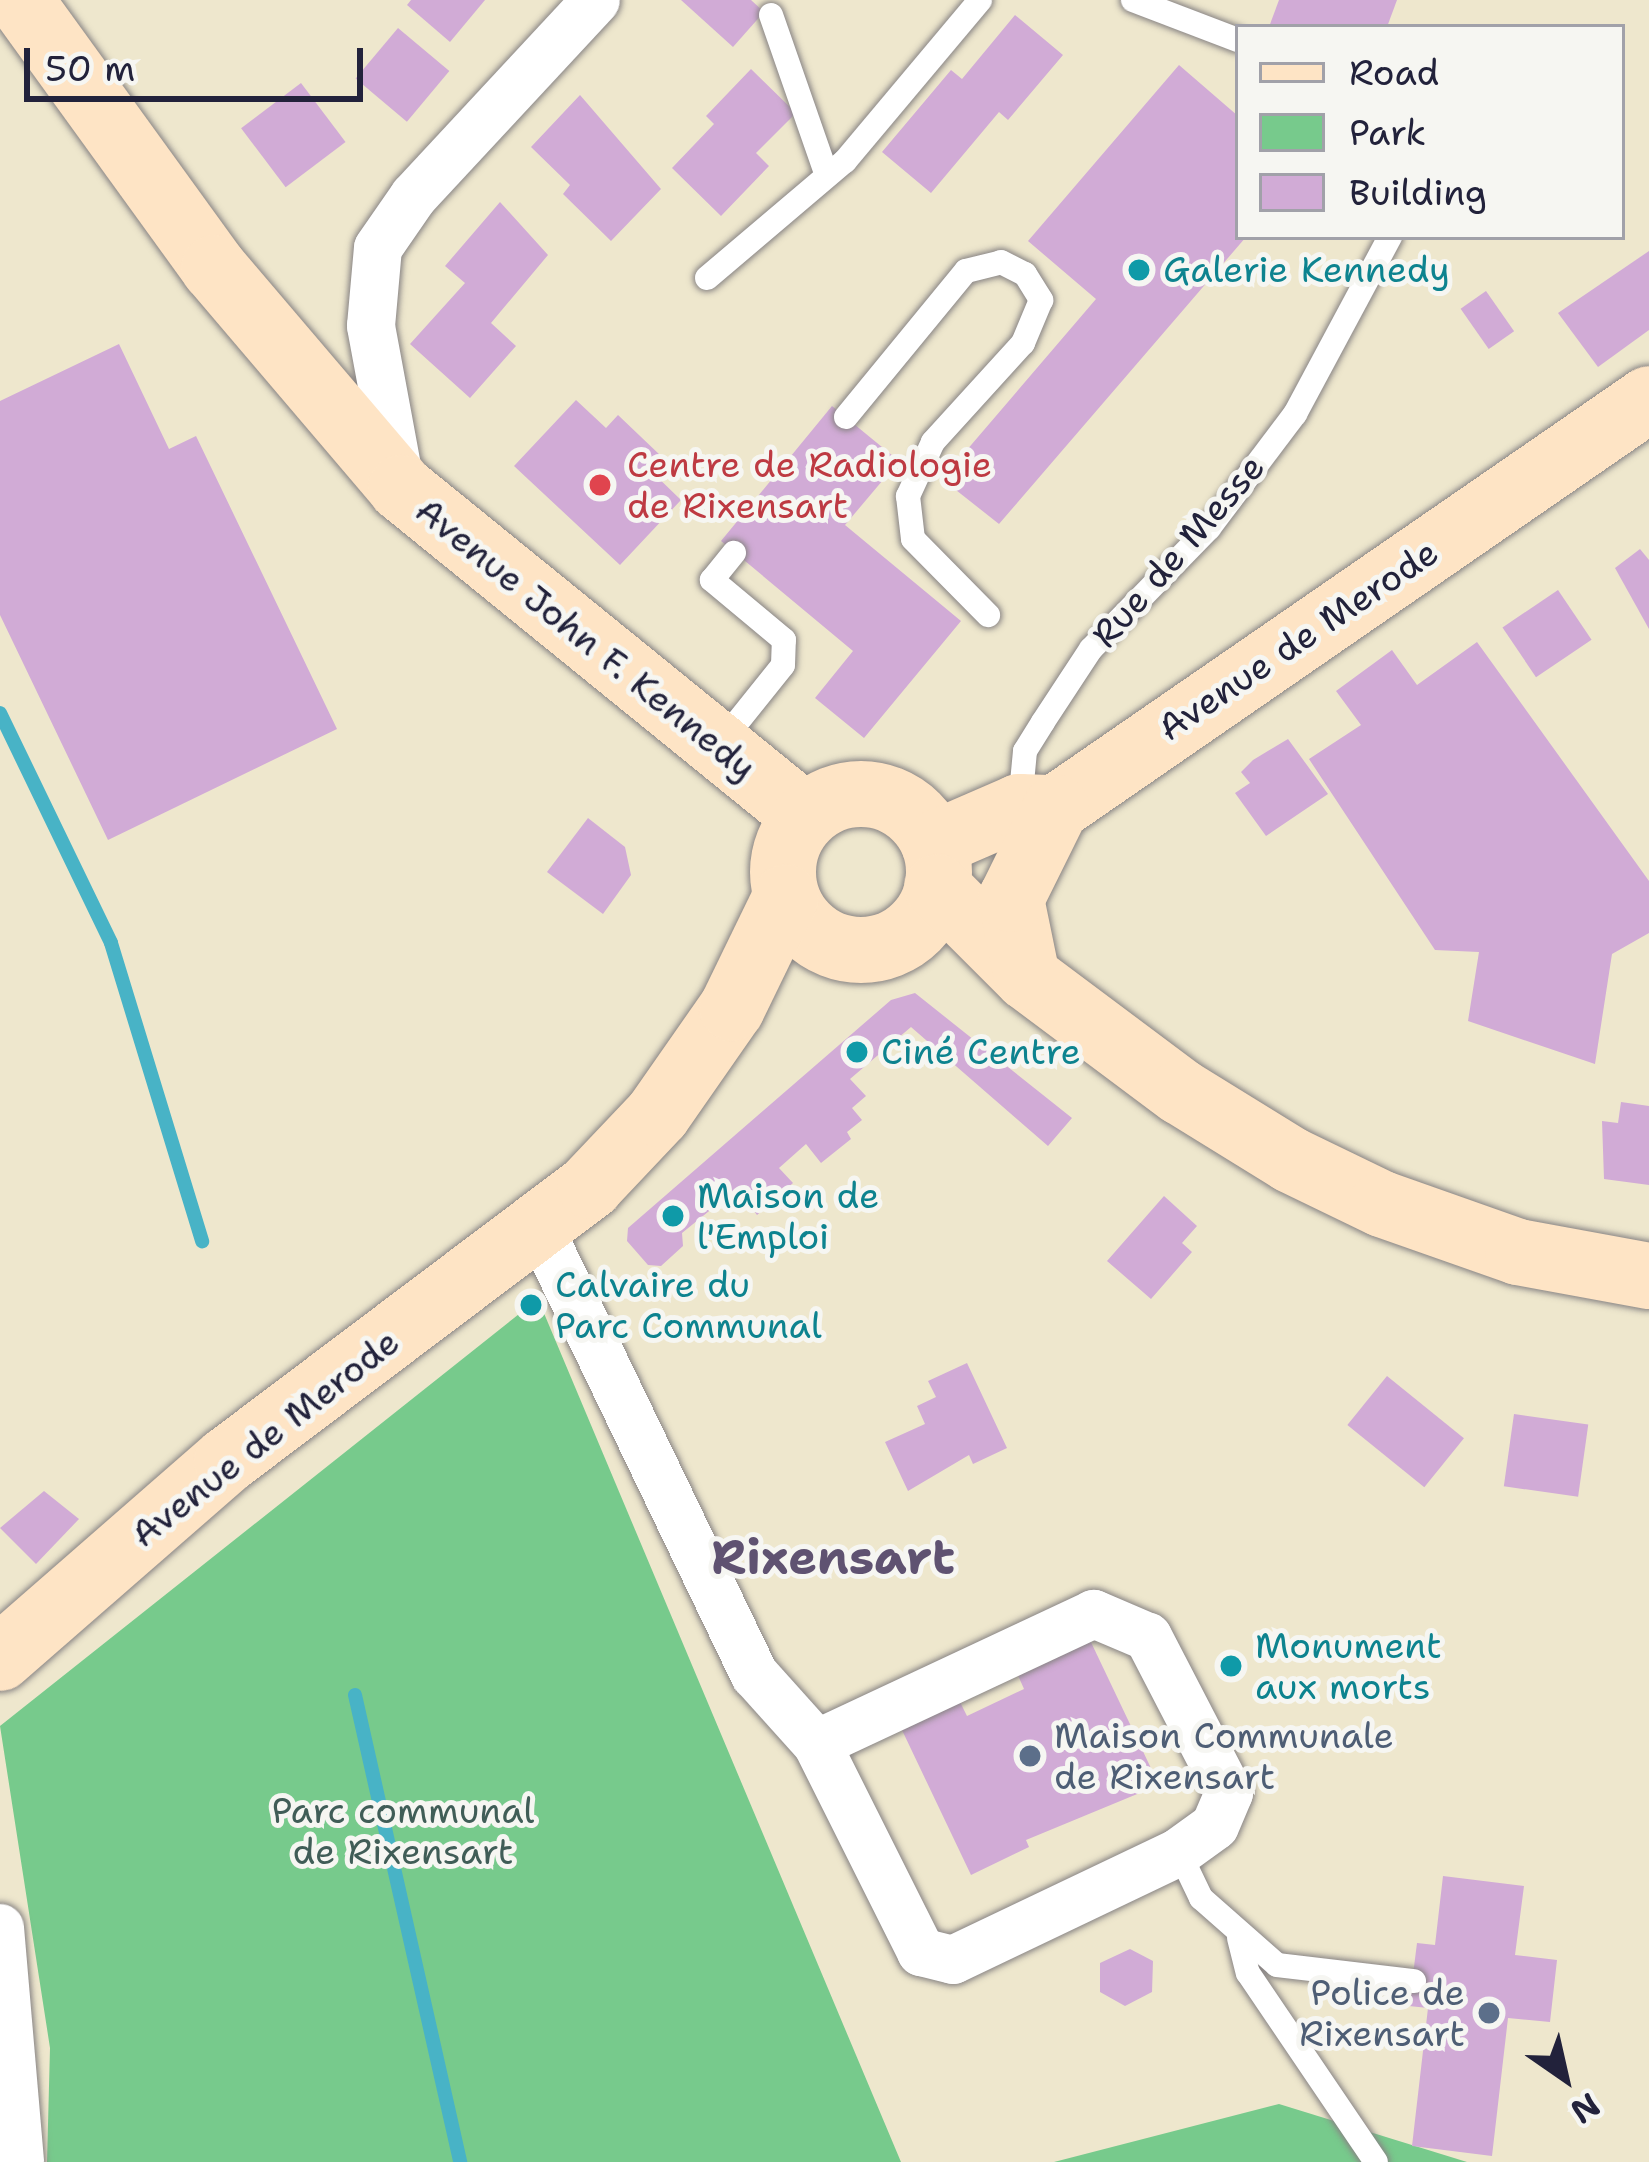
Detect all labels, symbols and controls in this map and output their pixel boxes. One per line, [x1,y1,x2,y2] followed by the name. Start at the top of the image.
[30,24,369,98] scale bar
[1235,24,1625,240] legend
[45,44,135,93] text: 50 m
[1349,48,1439,97] text: Road
[1349,108,1426,157] text: Park
[1349,168,1487,217] text: Building
[1163,248,1450,292] place label: Galerie Kennedy
[1126,257,1152,283] marker: Galerie Kennedy
[627,442,992,527] place label: Centre de Radiologie de Rixensart
[1083,446,1273,656] street label: Rue de Messe
[584,469,616,501] marker: Centre de Radiologie de Rixensart
[407,488,765,790] street label: Avenue John F. Kennedy
[1150,530,1446,750] street label: Avenue de Merode
[881,1030,1081,1074] place label: Ciné Centre
[844,1039,870,1065] marker: Ciné Centre
[697,1173,879,1258] place label: Maison de l'Emploi
[660,1203,686,1229] marker: Maison de l'Emploi
[555,1262,822,1347] place label: Calvaire du Parc Communal
[518,1292,544,1318] marker: Calvaire du Parc Communal
[122,1320,408,1556] street label: Avenue de Merode
[711,1529,955,1587] district label: Rixensart
[1255,1623,1442,1708] place label: Monument aux morts
[1218,1653,1244,1679] marker: Monument aux morts
[1054,1713,1394,1798] place label: Maison Communale de Rixensart
[1017,1743,1043,1769] marker: Maison Communale de Rixensart
[272,1788,534,1873] park label: Parc communal de Rixensart
[1299,1970,1465,2055] place label: Police de Rixensart
[1476,2000,1502,2026] marker: Police de Rixensart
[1505,2018,1625,2138] north arrow
[1562,2082,1609,2134] text: N

